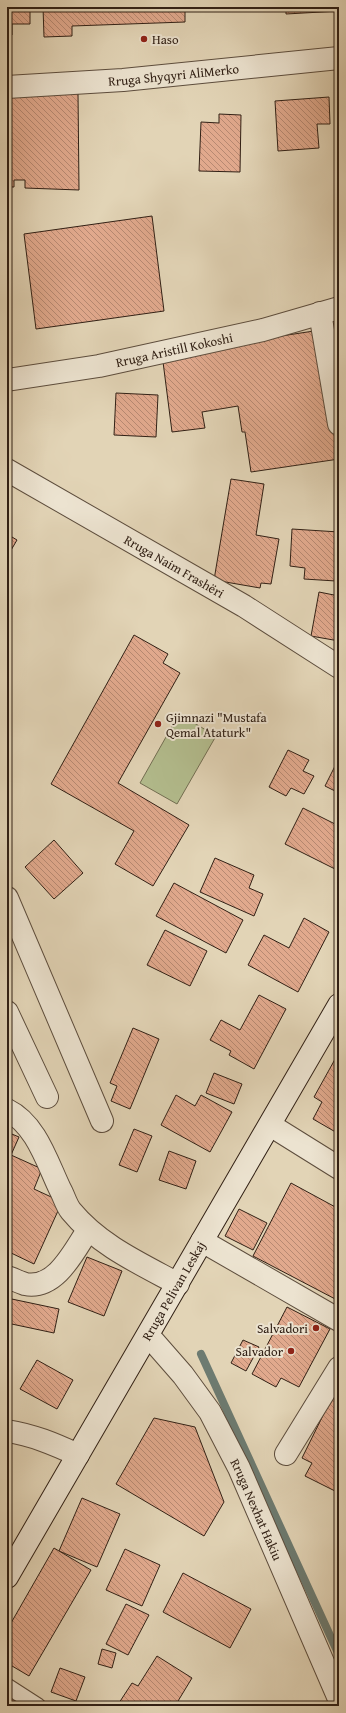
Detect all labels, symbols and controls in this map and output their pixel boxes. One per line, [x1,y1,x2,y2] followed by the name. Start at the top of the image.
[152,30,179,49] place label: Haso
[139,34,149,44] marker: Haso
[108,59,240,90] street label: Rruga Shyqyri AliMerko
[114,327,235,372] street label: Rruga Aristill Kokoshi
[121,530,228,602] street label: Rruga Naim Frashëri
[166,708,268,742] place label: Gjimnazi "Mustafa Qemal Ataturk"
[153,719,163,729] marker: Gjimnazi "Mustafa Qemal Ataturk"
[137,1237,210,1344] street label: Rruga Pelivan Leskaj
[257,1319,308,1338] place label: Salvadori
[311,1323,321,1333] marker: Salvadori
[236,1342,284,1361] place label: Salvador
[286,1346,296,1356] marker: Salvador
[226,1455,287,1563] street label: Rruga Nexhat Hakiu

